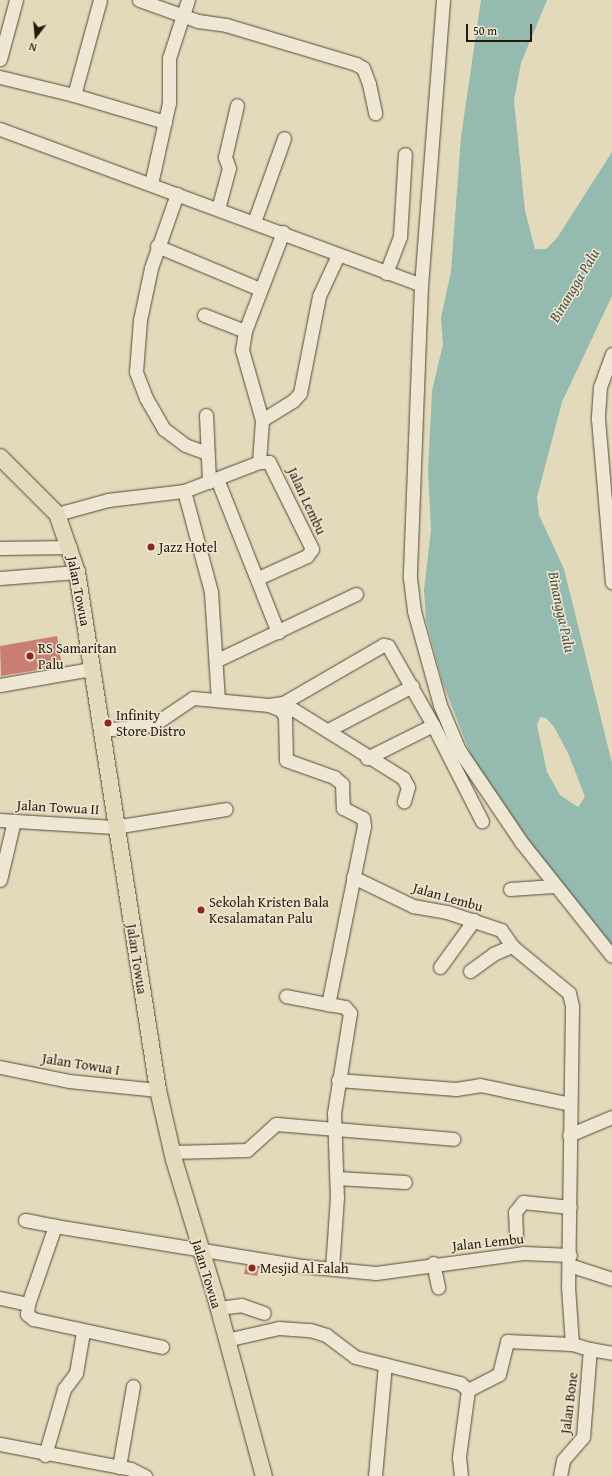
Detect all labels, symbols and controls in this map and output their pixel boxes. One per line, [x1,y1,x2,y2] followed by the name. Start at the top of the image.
[16,16,56,56] north arrow
[468,16,534,42] scale bar
[473,22,497,39] text: 50 m
[27,39,38,56] text: N
[545,245,603,325] water label: Binangga Palu
[284,465,330,537] street label: Jalan Lembu
[159,539,217,555] place label: Jazz Hotel
[146,542,156,552] marker: Jazz Hotel
[64,555,94,627] street label: Jalan Towua
[545,570,579,654] water label: Binangga Palu
[38,640,117,672] place label: RS Samaritan Palu
[25,651,35,661] marker: RS Samaritan Palu
[116,707,186,740] place label: Infinity Store Distro
[103,718,113,728] marker: Infinity Store Distro
[16,796,100,818] street label: Jalan Towua II
[411,879,485,915] street label: Jalan Lembu
[209,894,329,926] place label: Sekolah Kristen Bala Kesalamatan Palu
[196,905,206,915] marker: Sekolah Kristen Bala Kesalamatan Palu
[123,923,151,995] street label: Jalan Towua
[41,1050,121,1078] street label: Jalan Towua I
[451,1230,525,1254] street label: Jalan Lembu
[189,1238,225,1310] street label: Jalan Towua
[260,1260,349,1276] place label: Mesjid Al Falah
[247,1263,257,1273] marker: Mesjid Al Falah
[557,1371,581,1435] street label: Jalan Bone

